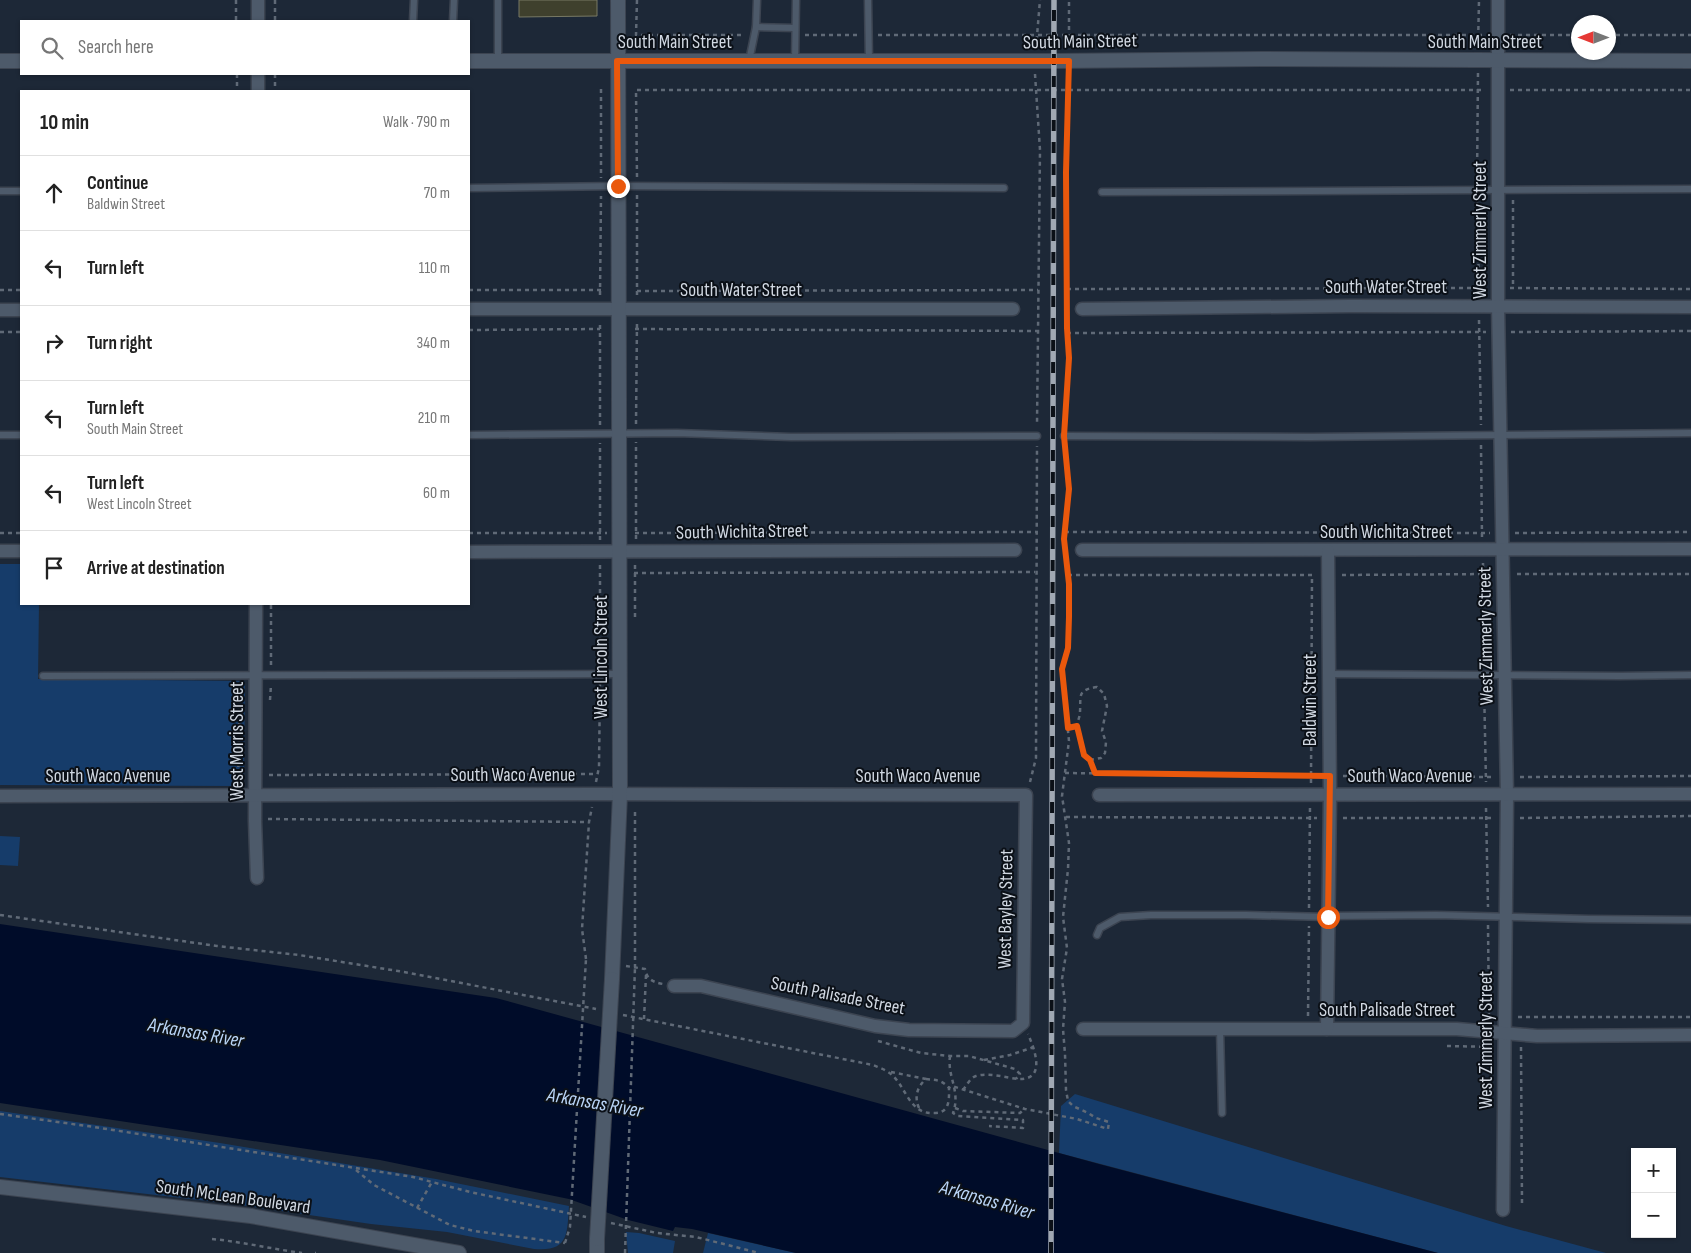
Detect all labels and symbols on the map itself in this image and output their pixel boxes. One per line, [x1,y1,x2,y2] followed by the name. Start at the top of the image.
[1571,15,1616,60] north arrow
[1023,30,1138,54] street label: South Main Street
[618,31,732,54] street label: South Main Street
[1428,31,1542,54] street label: South Main Street
[1469,161,1492,299] street label: West Zimmerly Street
[607,175,630,198] route end
[1325,276,1447,299] street label: South Water Street
[680,279,802,302] street label: South Water Street
[676,519,808,545] street label: South Wichita Street
[1320,521,1452,544] street label: South Wichita Street
[1473,567,1499,705] street label: West Zimmerly Street
[590,595,613,719] street label: West Lincoln Street
[1299,653,1322,746] street label: Baldwin Street
[226,681,249,800] street label: West Morris Street
[451,764,575,787] street label: South Waco Avenue
[46,765,170,788] street label: South Waco Avenue
[856,765,980,788] street label: South Waco Avenue
[1348,765,1472,788] street label: South Waco Avenue
[993,849,1019,969] street label: West Bayley Street
[1317,906,1340,929] route start
[1475,971,1498,1109] street label: West Zimmerly Street
[769,972,907,1020] street label: South Palisade Street
[1319,999,1455,1022] street label: South Palisade Street
[145,1013,247,1053] water label: Arkansas River
[544,1083,646,1123] water label: Arkansas River
[154,1175,312,1219] street label: South McLean Boulevard
[936,1175,1038,1225] water label: Arkansas River

